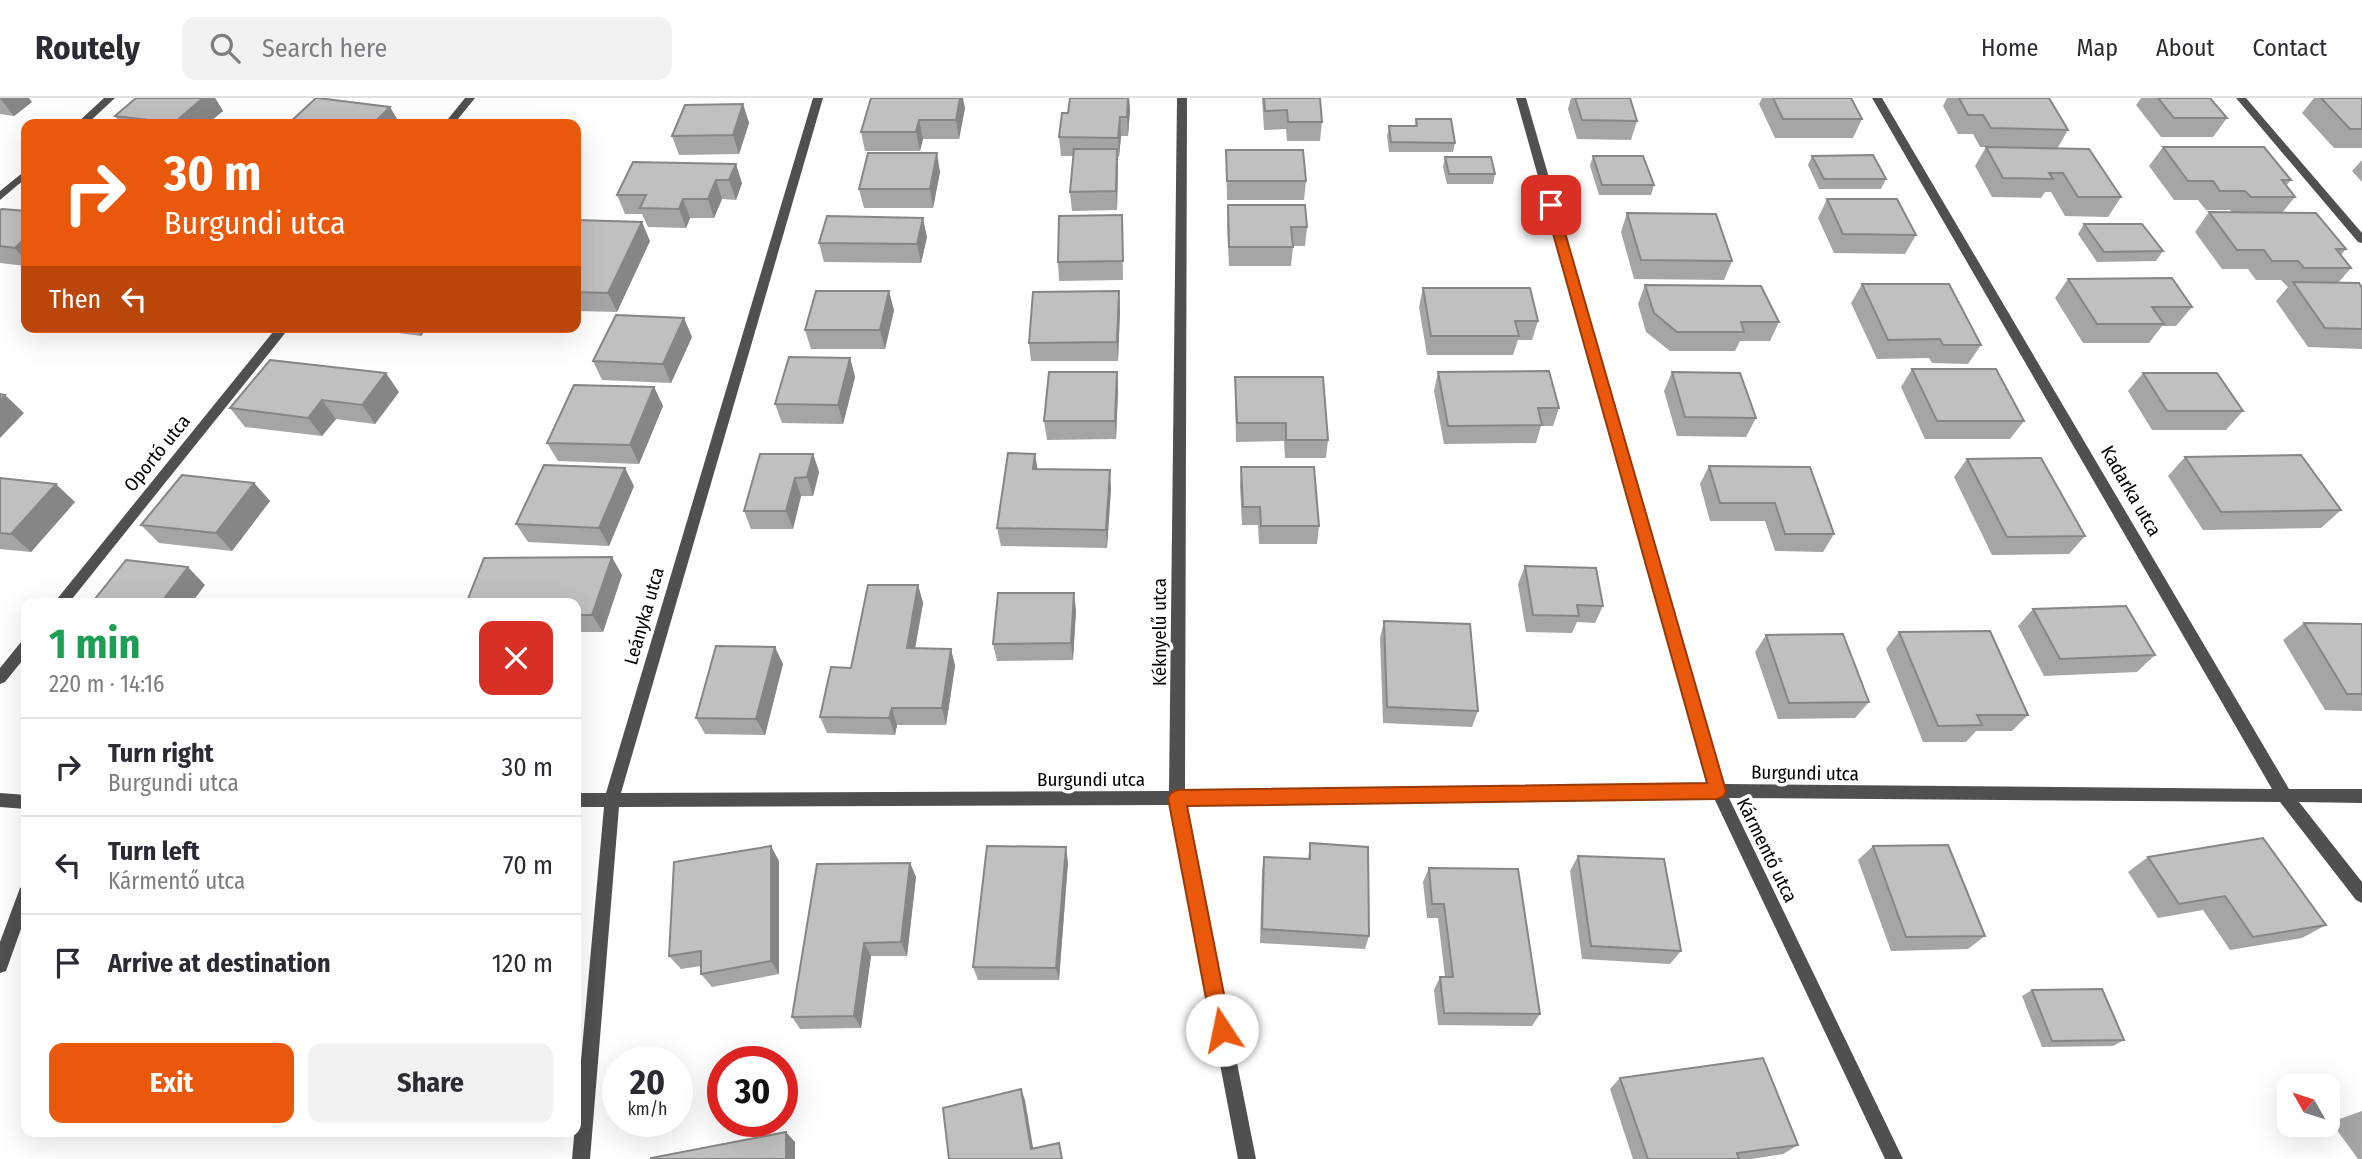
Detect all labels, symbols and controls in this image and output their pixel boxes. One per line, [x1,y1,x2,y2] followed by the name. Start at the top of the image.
[182,17,672,80] search box
[35,28,140,68] text: Routely
[206,29,244,67] icon: search
[262,33,387,64] text: Search here
[1981,34,2038,62] text: Home
[2076,34,2118,62] text: Map
[2156,34,2214,62] text: About
[2252,34,2327,62] text: Contact
[164,144,262,203] text: 30 m
[49,147,140,238] icon: right
[1521,175,1581,235] pin
[1532,186,1570,224] icon: arrive
[164,204,346,242] text: Burgundi utca
[115,280,153,318] icon: left
[49,284,101,315] text: Then
[119,410,195,496] street label: Oportó utca
[2096,442,2166,540] street label: Kadarka utca
[619,565,669,667] street label: Leányka utca
[1148,578,1171,686] street label: Kéknyelű utca
[49,619,140,669] text: 1 min
[479,621,553,695] button: close
[49,670,164,698] text: 220 m · 14:16
[108,738,214,769] text: Turn right
[49,748,87,786] icon: right
[502,752,553,783] text: 30 m
[1751,761,1859,785] street label: Burgundi utca
[1037,768,1145,791] street label: Burgundi utca
[108,769,239,797] text: Burgundi utca
[1732,794,1802,906] street label: Kármentő utca
[108,836,200,867] text: Turn left
[49,846,87,884] icon: left
[503,850,553,881] text: 70 m
[108,867,245,895] text: Kármentő utca
[49,944,87,982] icon: arrive
[108,948,331,979] text: Arrive at destination
[492,948,553,979] text: 120 m
[1185,993,1259,1067] position arrow
[49,1043,294,1123] button: Exit
[308,1043,553,1123] button: Share
[707,1046,798,1137] speed limit sign: 30
[630,1061,665,1103] text: 20
[2277,1074,2340,1138] north arrow
[2277,1074,2340,1137] map controls
[627,1098,668,1120] text: km/h

